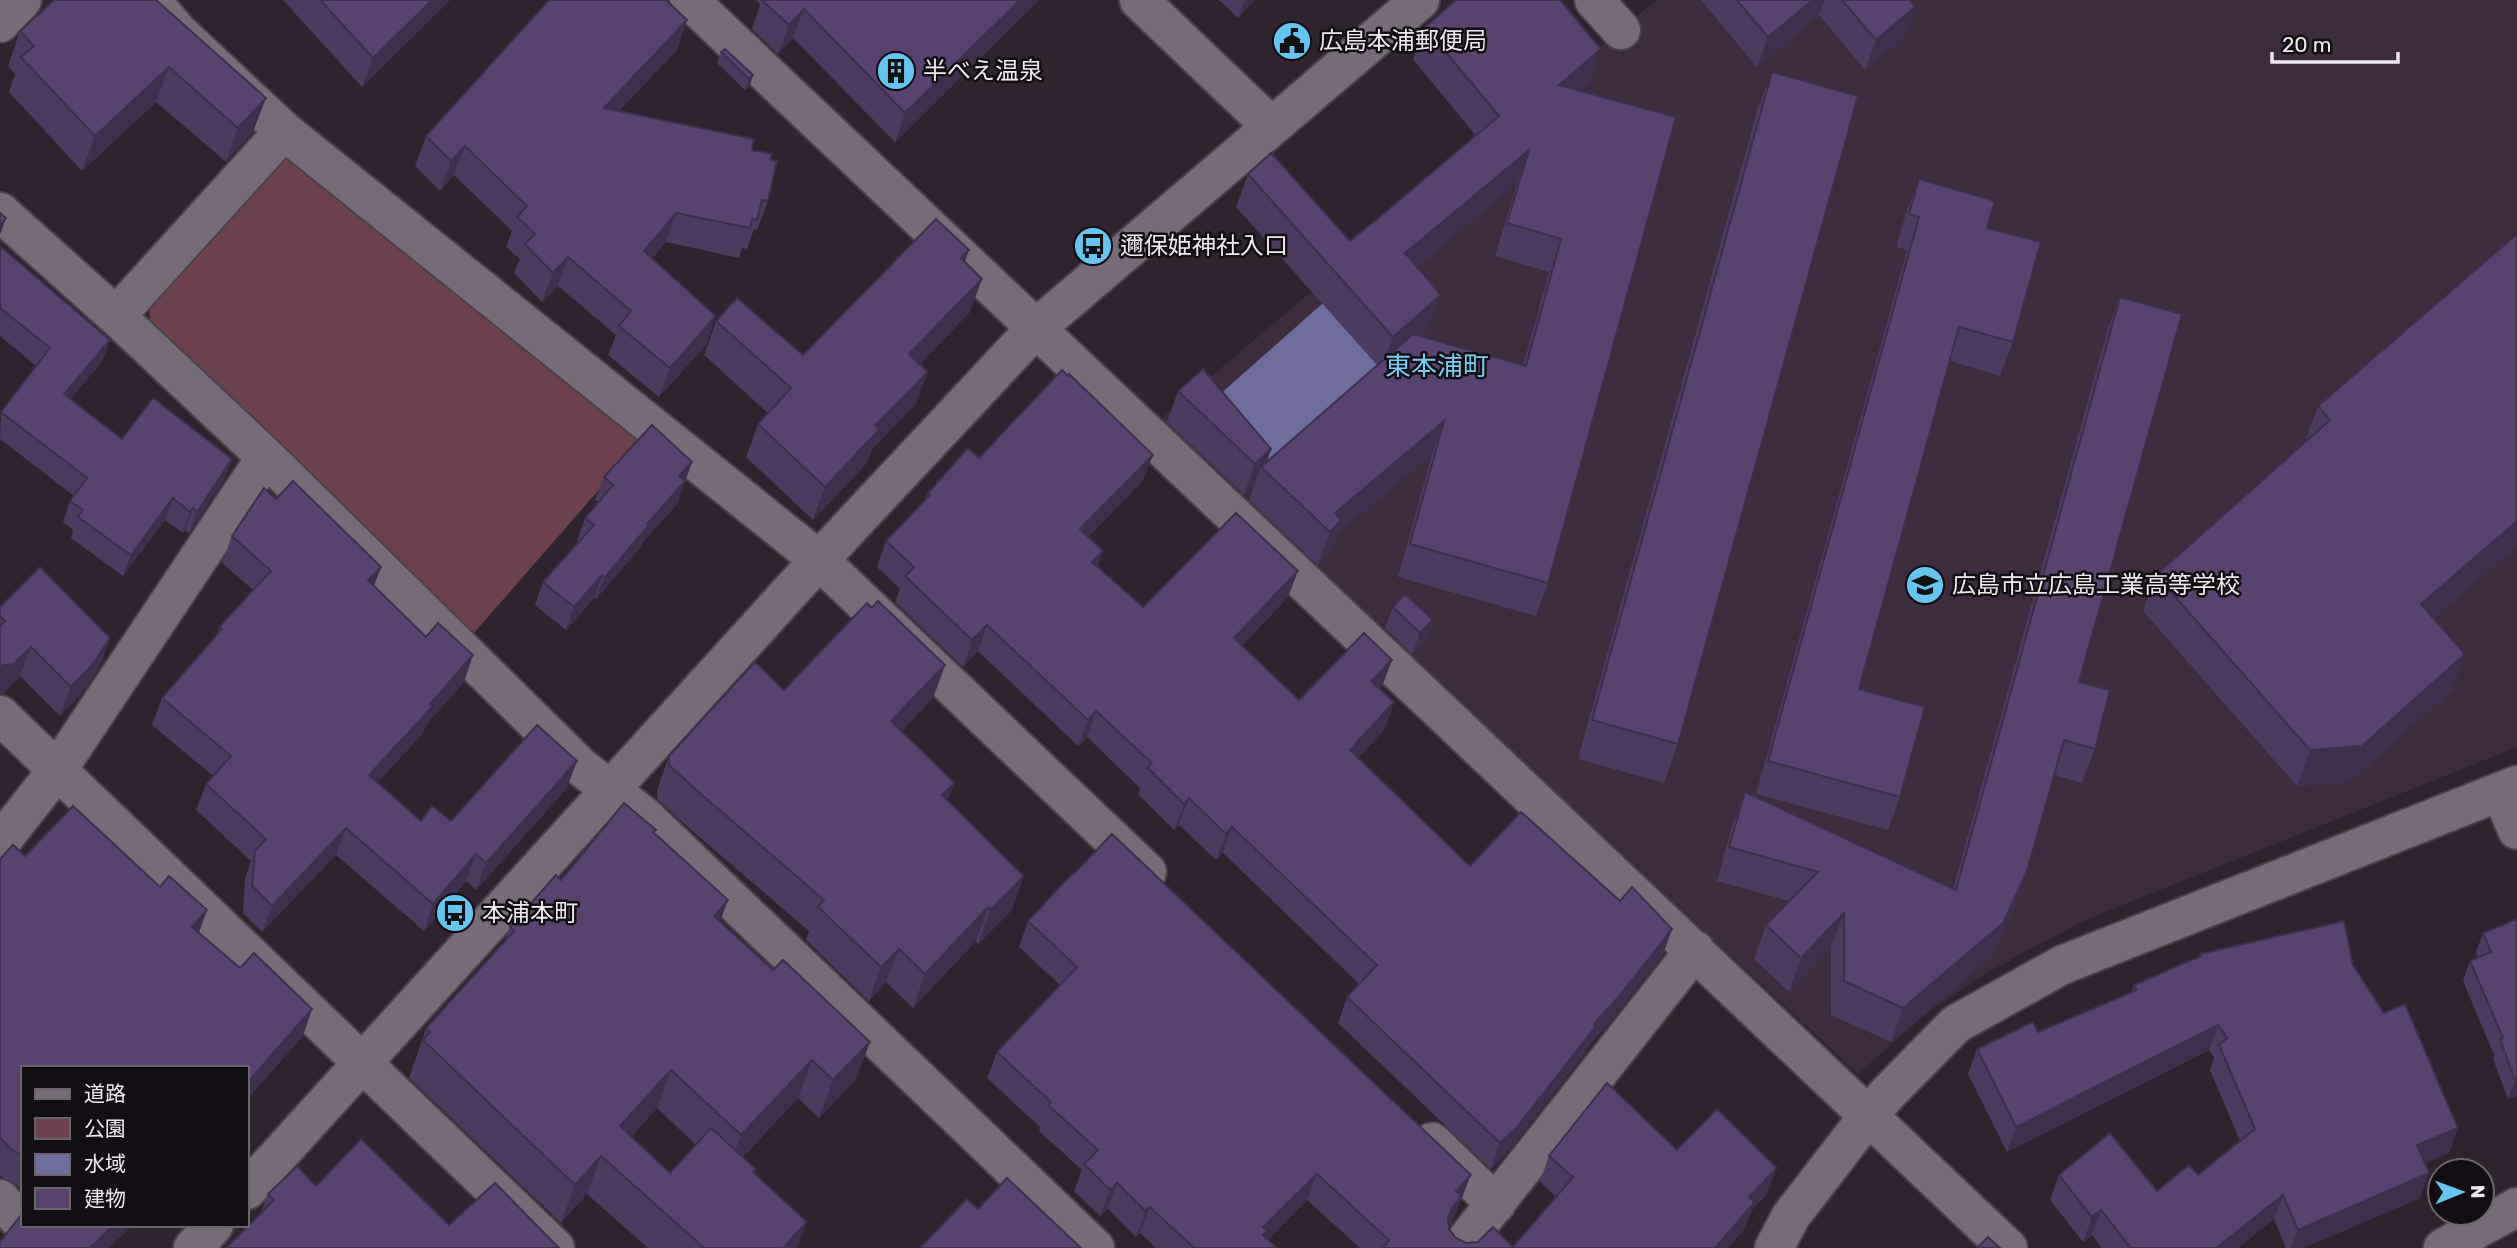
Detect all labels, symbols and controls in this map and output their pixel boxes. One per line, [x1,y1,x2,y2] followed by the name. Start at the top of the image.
[1271,20,1313,62] public building icon: 広島本浦郵便局
[2272,21,2398,65] scale bar
[1319,27,1487,55] place label: 広島本浦郵便局
[2282,32,2331,57] text: 20 m
[875,50,917,92] building icon: 半べえ温泉
[923,57,1043,85] place label: 半べえ温泉
[1072,225,1114,267] bus stop icon: 邇保姫神社入口
[1120,232,1288,260] place label: 邇保姫神社入口
[1385,351,1489,382] district label: 東本浦町
[1904,564,1946,606] school or university icon: 広島市立広島工業高等学校
[1952,571,2240,599] place label: 広島市立広島工業高等学校
[434,892,476,934] bus stop icon: 本浦本町
[482,899,578,927] place label: 本浦本町
[21,1066,248,1227] legend
[84,1081,126,1106] text: 道路
[84,1116,126,1141] text: 公園
[84,1151,126,1176] text: 水域
[2426,1157,2496,1227] north arrow
[2466,1185,2489,1199] text: N
[84,1186,126,1211] text: 建物

